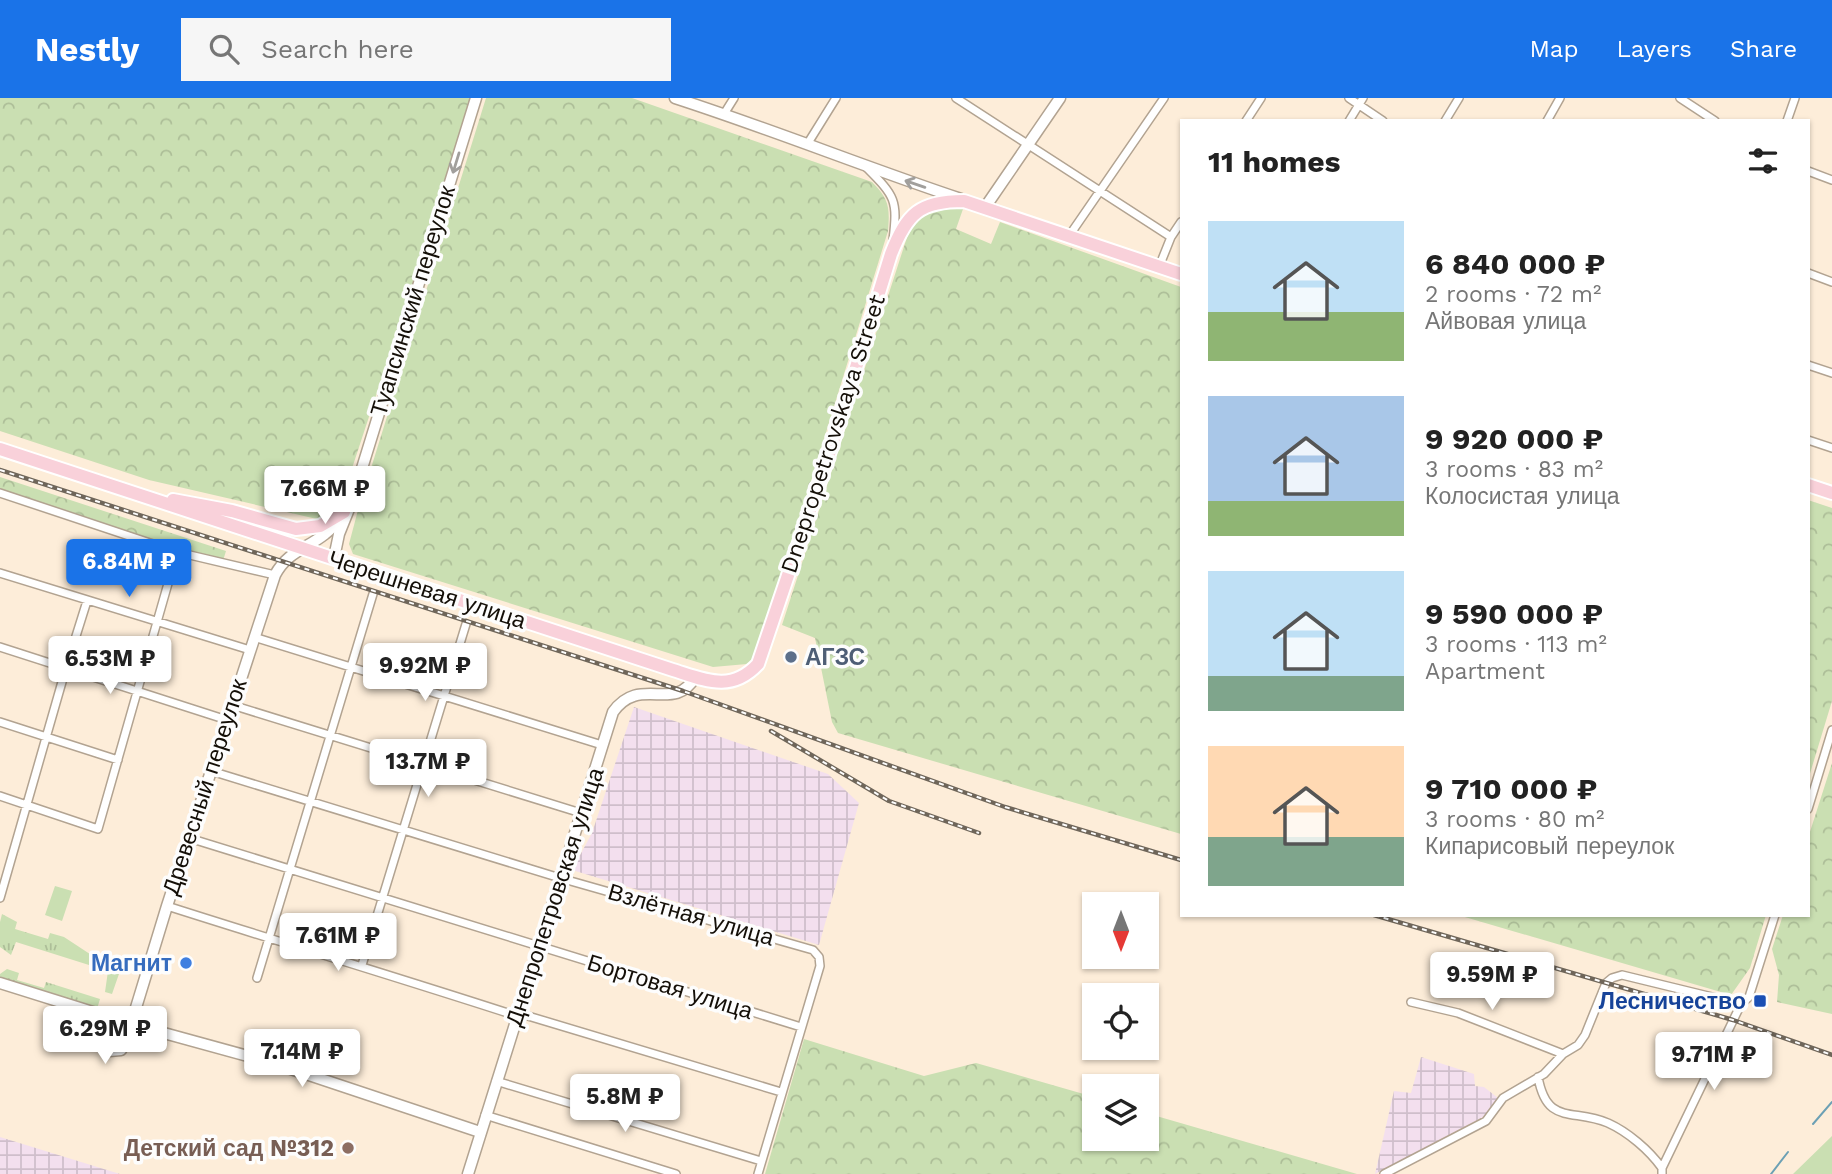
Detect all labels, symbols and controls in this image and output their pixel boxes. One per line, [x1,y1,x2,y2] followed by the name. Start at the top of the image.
[181,18,671,81] search box
[35,30,139,69] text: Nestly
[205,30,243,68] icon: search
[261,34,414,64] text: Search here
[1530,35,1578,63] text: Map
[1616,35,1692,63] text: Layers
[1730,35,1797,63] text: Share
[1744,142,1782,180] icon: filters
[1208,144,1341,179] text: 11 homes
[448,152,461,174] one-way arrow
[905,177,927,189] one-way arrow
[365,182,461,419] street label: Туапсинский переулок
[1425,246,1605,281] text: 6 840 000 ₽
[1264,249,1348,333] icon: home
[1425,281,1601,308] text: 2 rooms · 72 m²
[775,291,891,577] street label: Dnepropetrovskaya Street
[1425,308,1586,335] text: Айвовая улица
[1425,421,1604,456] text: 9 920 000 ₽
[1264,424,1348,508] icon: home
[1425,456,1603,483] text: 3 rooms · 83 m²
[260,466,390,526] pin: 7.66M ₽
[280,475,370,502] text: 7.66M ₽
[1425,483,1620,510] text: Колосистая улица
[64,540,194,599] pin: 6.84M ₽
[325,545,529,635] street label: Черешневая улица
[82,548,176,575] text: 6.84M ₽
[1425,596,1603,631] text: 9 590 000 ₽
[1264,599,1348,683] icon: home
[1425,631,1607,658] text: 3 rooms · 113 m²
[45,636,175,696] pin: 6.53M ₽
[360,644,490,703] pin: 9.92M ₽
[805,644,865,671] place label: АГЗС
[64,645,156,672] text: 6.53M ₽
[783,649,799,665] marker: АГЗС
[379,652,471,679] text: 9.92M ₽
[1425,658,1545,685] text: Apartment
[157,675,253,898] street label: Древесный переулок
[363,740,493,799] pin: 13.7M ₽
[386,748,470,775] text: 13.7M ₽
[500,764,610,1030] street label: Днепропетровская улица
[1425,771,1597,806] text: 9 710 000 ₽
[1264,774,1348,858] icon: home
[1425,806,1604,833] text: 3 rooms · 80 m²
[1425,833,1674,860] text: Кипарисовый переулок
[605,878,777,952] street label: Взлётная улица
[1082,892,1158,970] north arrow
[1082,892,1159,1151] map controls
[273,914,403,973] pin: 7.61M ₽
[296,922,380,949] text: 7.61M ₽
[584,949,756,1025] street label: Бортовая улица
[91,950,172,977] place label: Магнит
[1427,953,1557,1012] pin: 9.59M ₽
[178,955,194,971] marker: Магнит
[1446,961,1538,988] text: 9.59M ₽
[1082,983,1159,1060] button: locate
[1599,988,1746,1015] place label: Лесничество
[1752,993,1768,1009] marker: Лесничество
[40,1006,170,1066] pin: 6.29M ₽
[59,1015,151,1042] text: 6.29M ₽
[237,1030,367,1089] pin: 7.14M ₽
[1649,1032,1779,1092] pin: 9.71M ₽
[260,1038,344,1065] text: 7.14M ₽
[1671,1041,1757,1068] text: 9.71M ₽
[568,1074,682,1134] pin: 5.8M ₽
[1082,1074,1159,1151] button: layers
[586,1083,664,1110] text: 5.8M ₽
[124,1135,334,1162] place label: Детский сад №312
[340,1140,356,1156] marker: Детский сад №312

